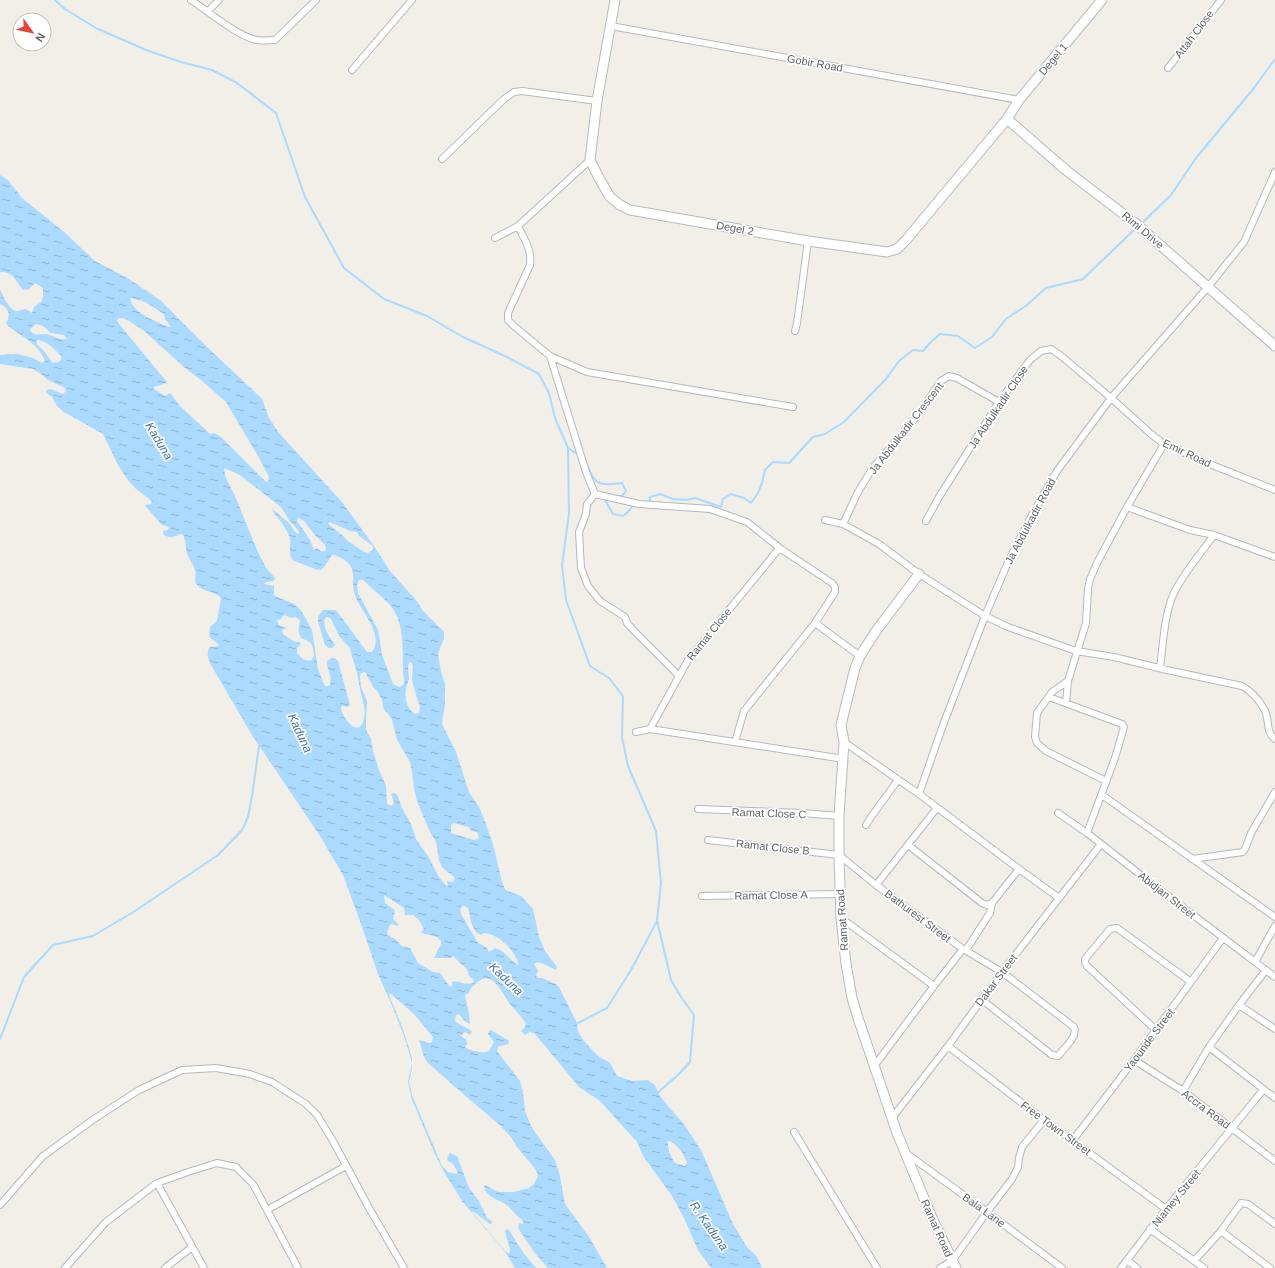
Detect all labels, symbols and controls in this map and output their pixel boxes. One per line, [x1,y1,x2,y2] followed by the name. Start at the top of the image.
[1172,8,1216,60] street label: Attah Close
[12,12,52,52] north arrow
[33,31,48,44] text: N
[1036,41,1070,77] street label: Degel 1
[786,52,844,74] street label: Gobir Road
[1120,209,1166,251] street label: Rimi Drive
[715,219,755,237] street label: Degel 2
[966,363,1030,451] street label: Ja Abdulkadir Close
[866,380,946,476] street label: Ja Abdulkadir Crescent
[142,420,176,463] water label: Kaduna
[1161,437,1213,469] street label: Emir Road
[1002,476,1058,566] street label: Ja Abdulkadir Road
[684,606,734,662] street label: Ramat Close
[285,711,315,755] water label: Kaduna
[732,806,807,820] street label: Ramat Close C
[736,837,810,857] street label: Ramat Close B
[1136,869,1198,921] street label: Abidjan Street
[883,887,953,945] street label: Bathurest Street
[734,888,808,902] street label: Ramat Close A
[834,889,850,951] street label: Ramat Road
[973,952,1019,1008] street label: Dakar Street
[486,960,526,998] water label: Kaduna
[1121,1006,1177,1074] street label: Yaounde Street
[1179,1087,1233,1131] street label: Accra Road
[1019,1099,1093,1157] street label: Free Town Street
[1149,1167,1203,1229] street label: Niamey Street
[960,1191,1008,1229] street label: Bala Lane
[919,1197,955,1259] street label: Ramat Road
[687,1199,731,1254] water label: R. Kaduna

